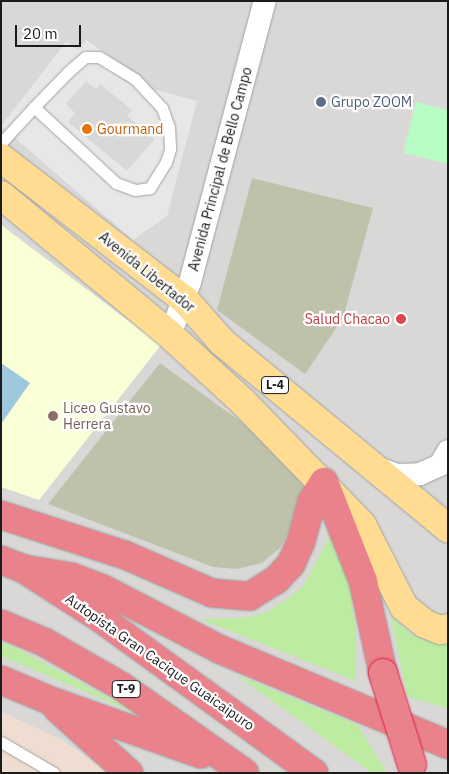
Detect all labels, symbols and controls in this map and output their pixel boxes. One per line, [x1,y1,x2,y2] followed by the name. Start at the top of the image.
[18,15,84,47] scale bar
[23,24,58,43] text: 20 m
[185,65,255,273] street label: Avenida Principal de Bello Campo
[331,94,412,110] place label: Grupo ZOOM
[315,96,327,108] marker: Grupo ZOOM
[97,121,163,137] place label: Gourmand
[81,123,93,135] marker: Gourmand
[96,228,198,316] street label: Avenida Libertador
[305,311,390,327] place label: Salud Chacao
[394,312,408,326] marker: Salud Chacao
[260,376,290,394] road number: L-4
[63,400,151,432] place label: Liceo Gustavo Herrera
[47,410,59,422] marker: Liceo Gustavo Herrera
[62,590,258,734] street label: Autopista Gran Cacique Guaicaipuro
[111,680,141,699] road number: T-9

